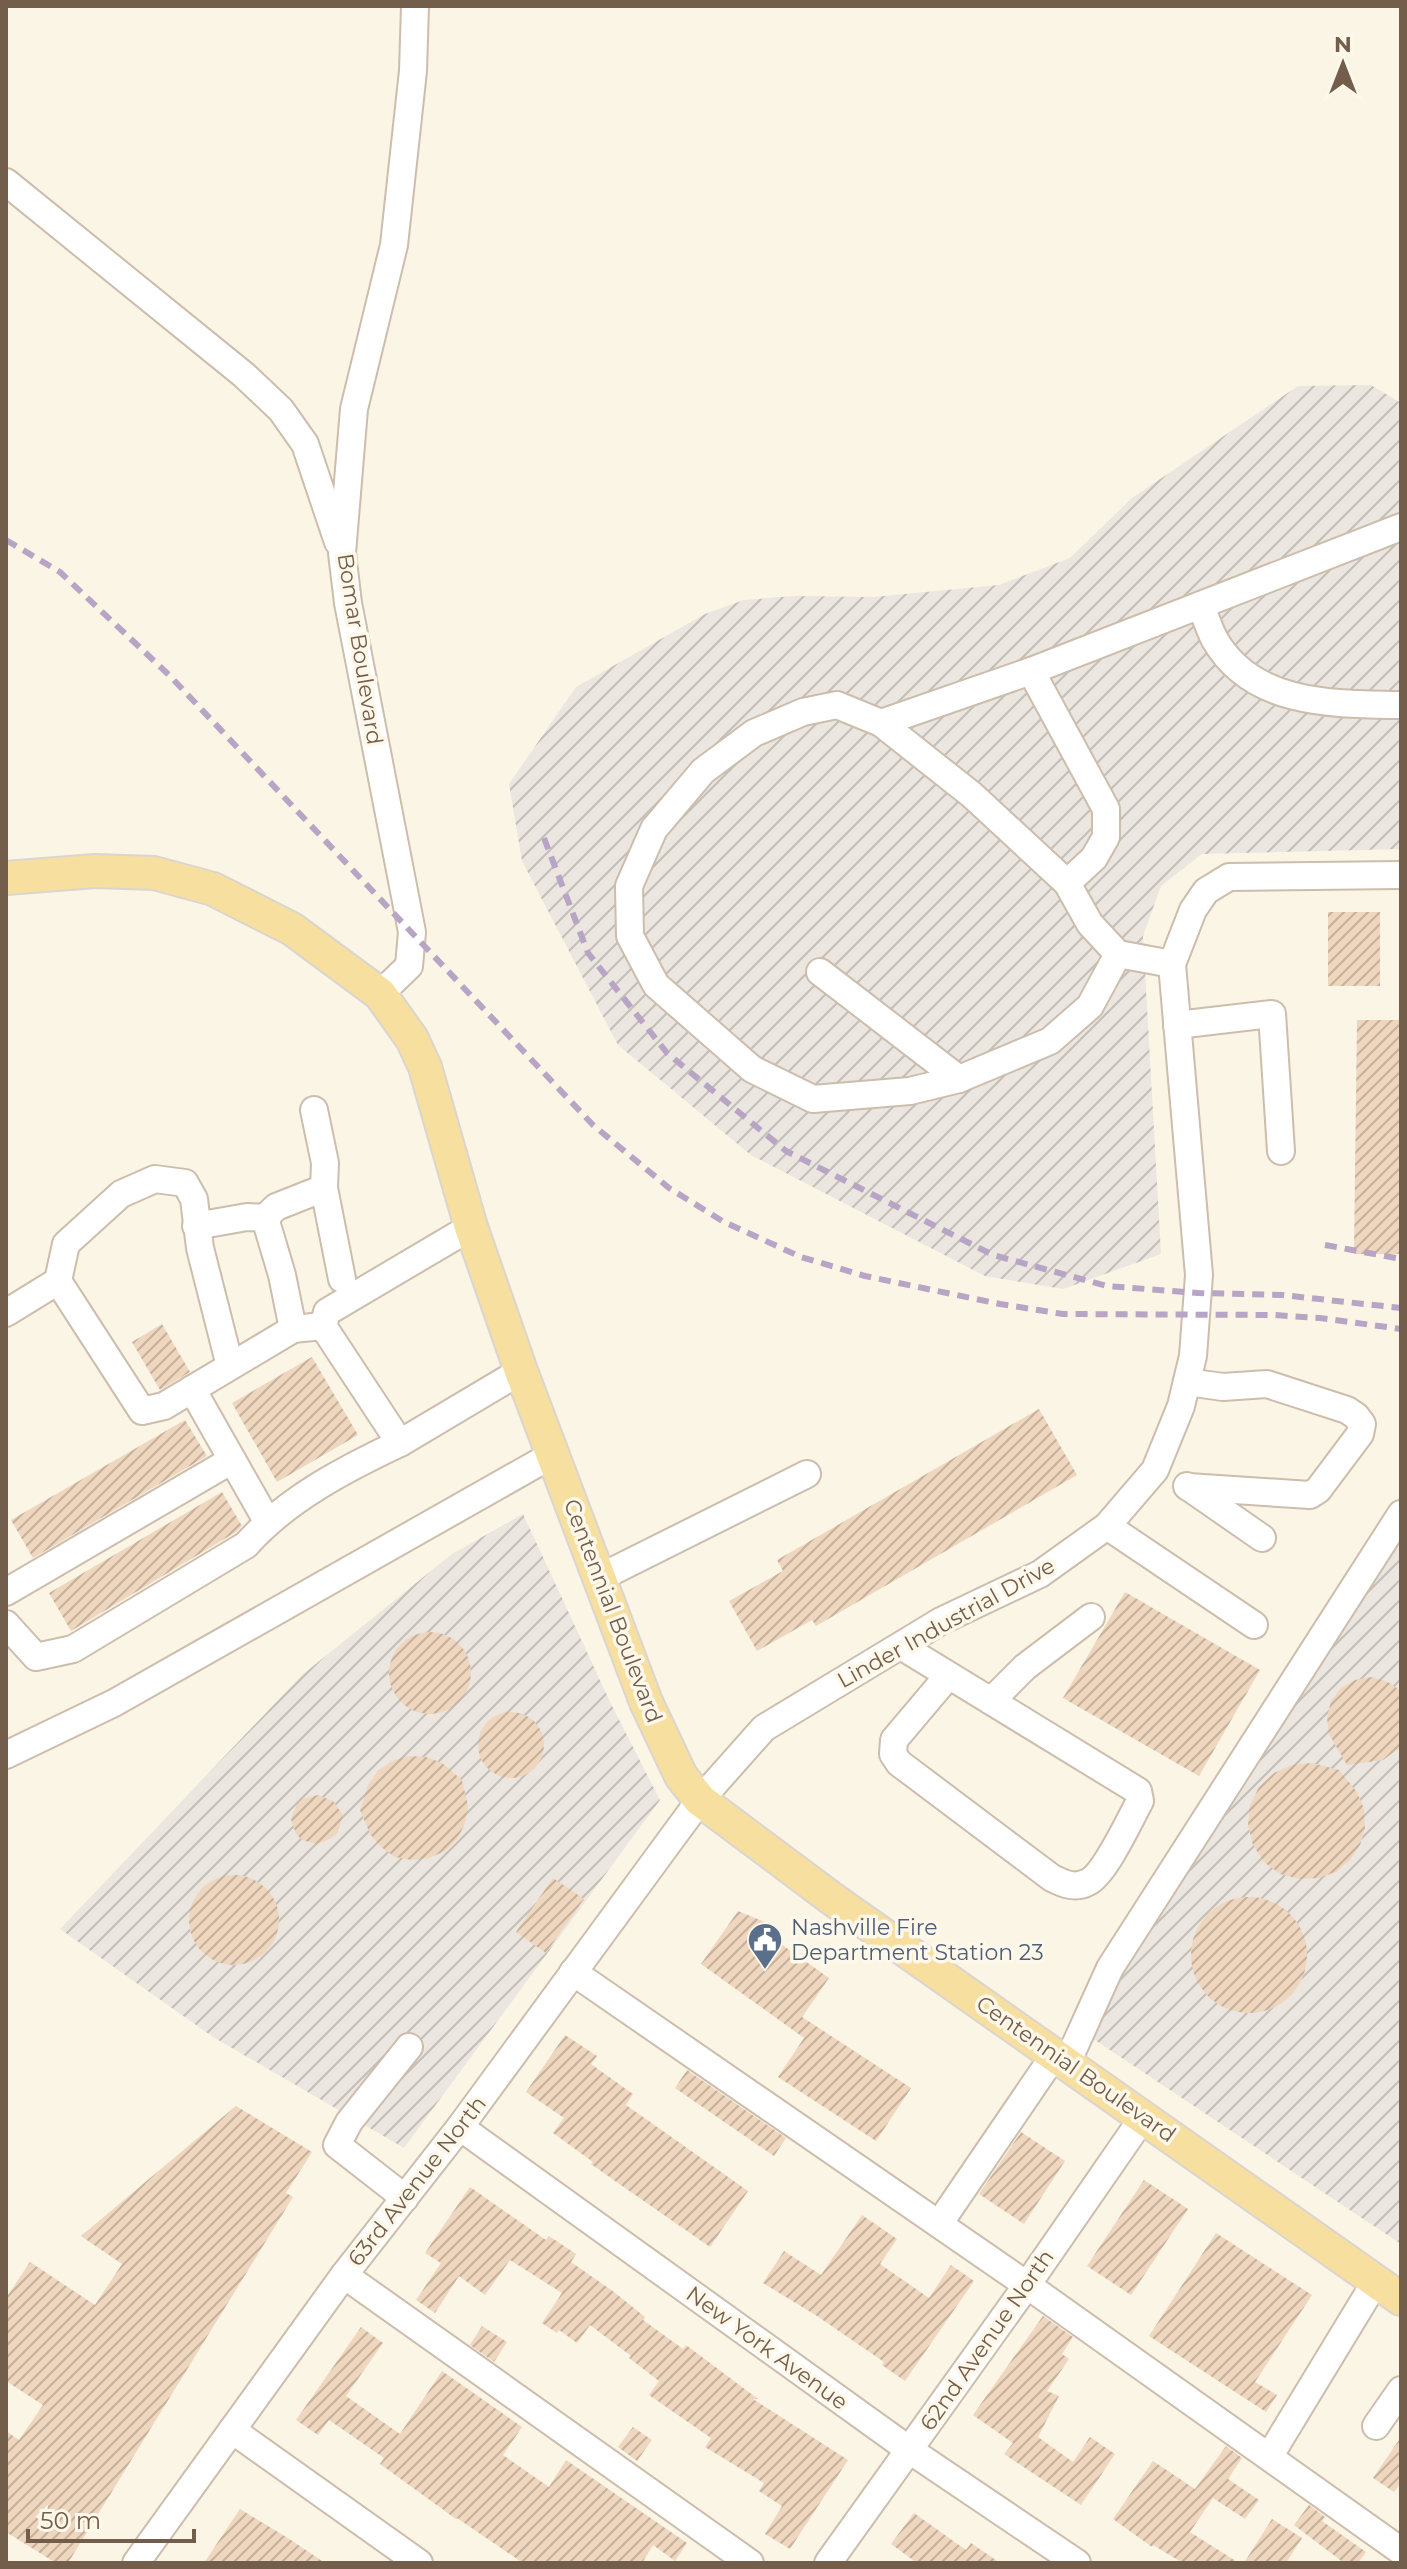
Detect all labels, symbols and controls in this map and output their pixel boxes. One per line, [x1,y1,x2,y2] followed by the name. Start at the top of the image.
[1303,24,1383,104] north arrow
[1334,31,1352,58] text: N
[332,551,388,747] street label: Bomar Boulevard
[558,1495,668,1727] street label: Centennial Boulevard
[833,1552,1059,1694] street label: Linder Industrial Drive
[791,1914,1044,1966] place label: Nashville Fire Department Station 23
[746,1921,784,1971] public building icon: Nashville Fire Department Station 23
[971,1990,1181,2148] street label: Centennial Boulevard
[342,2091,492,2271] street label: 63rd Avenue North
[914,2244,1060,2436] street label: 62nd Avenue North
[681,2280,853,2416] street label: New York Avenue
[28,2493,194,2543] scale bar
[40,2506,101,2535] text: 50 m

